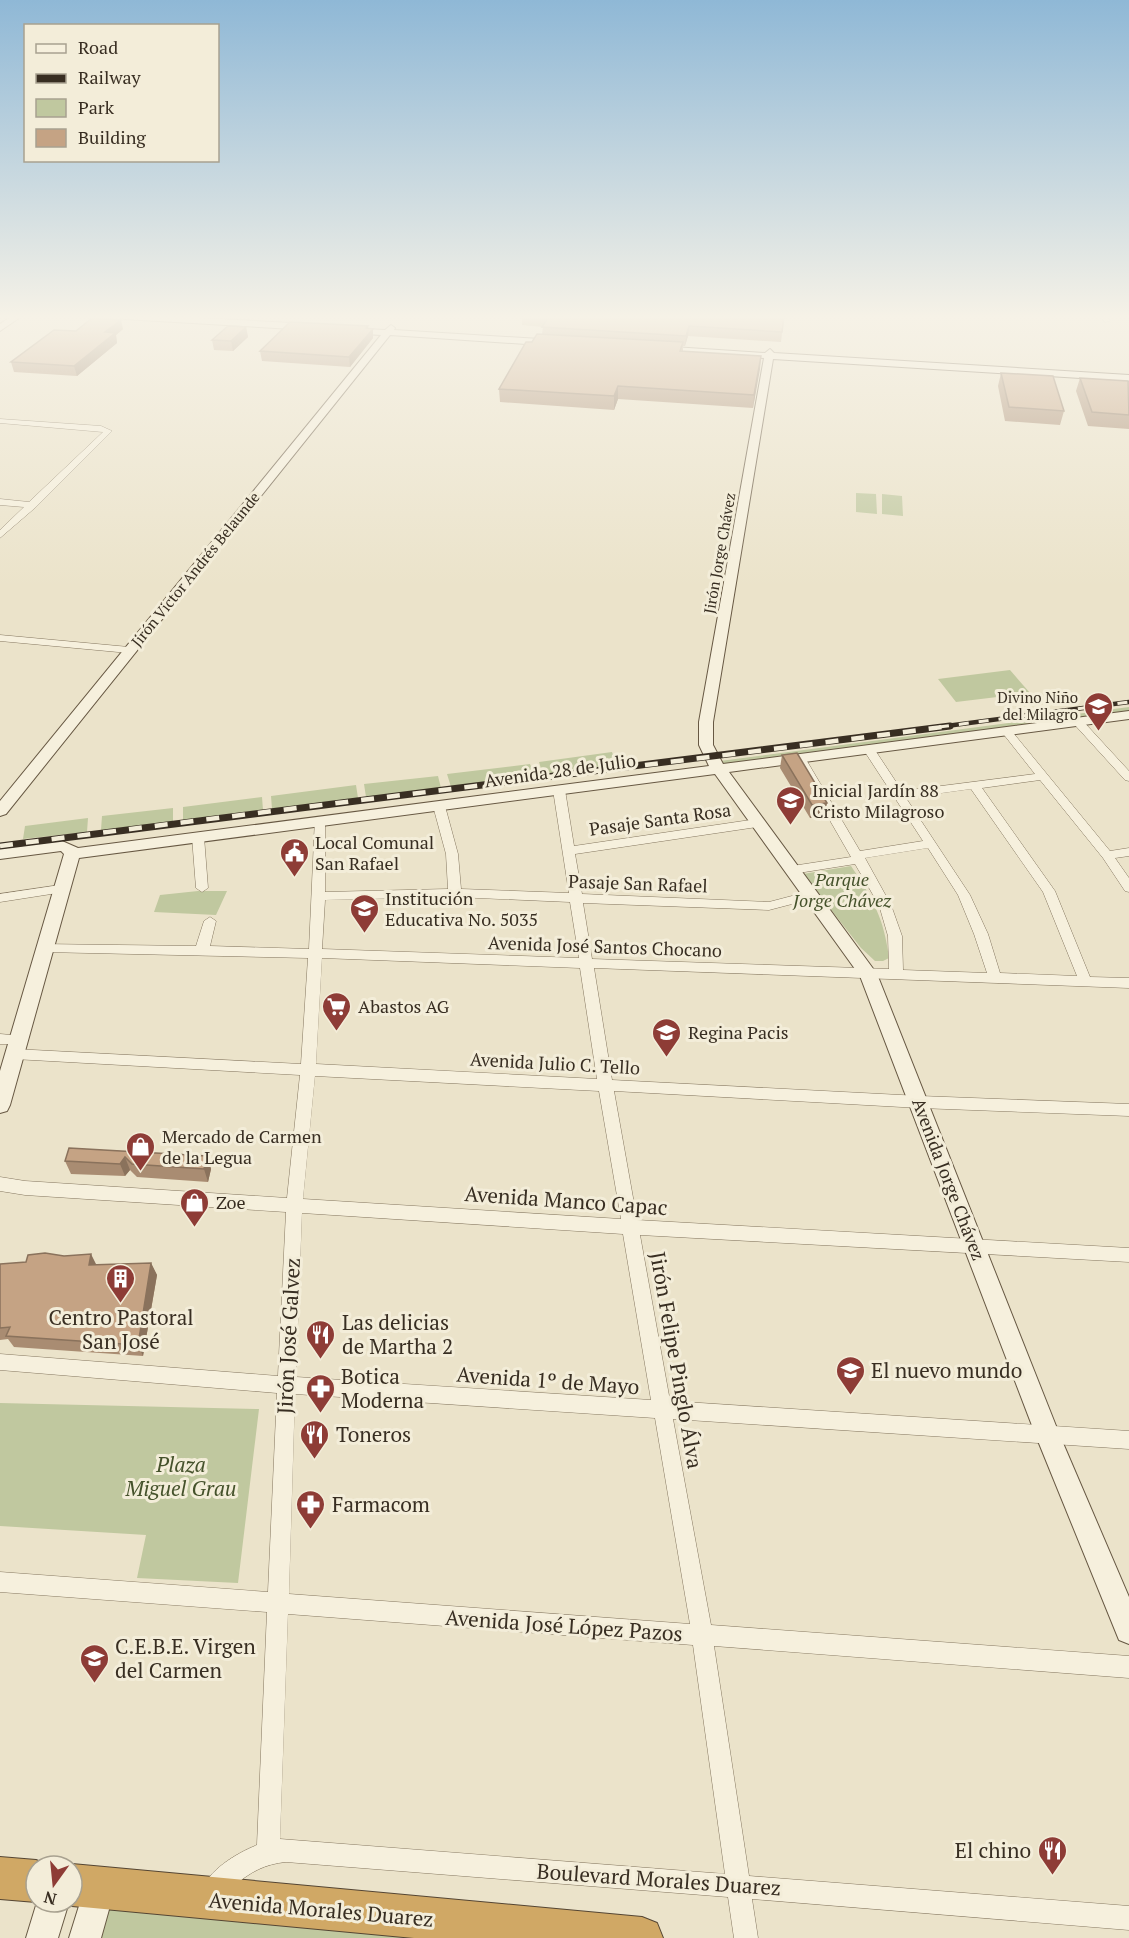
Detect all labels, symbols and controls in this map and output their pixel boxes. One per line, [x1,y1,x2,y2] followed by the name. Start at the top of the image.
[24,24,219,162] legend
[78,35,118,59] text: Road
[78,65,142,89] text: Railway
[78,95,115,119] text: Park
[78,125,146,149] text: Building
[126,487,264,651] street label: Jirón Victor Andrés Belaunde
[699,491,739,615] street label: Jirón Jorge Chávez
[997,687,1078,724] place label: Divino Niño del Milagro
[1083,690,1115,732] school or university icon: Divino Niño del Milagro
[483,747,637,793] street label: Avenida 28 de Julio
[812,778,944,823] place label: Inicial Jardín 88 Cristo Milagroso
[775,784,807,826] school or university icon: Inicial Jardín 88 Cristo Milagroso
[588,797,732,841] street label: Pasaje Santa Rosa
[315,830,434,875] place label: Local Comunal San Rafael
[278,836,310,878] public building icon: Local Comunal San Rafael
[792,867,892,912] park label: Parque Jorge Chávez
[568,869,708,897] street label: Pasaje San Rafael
[385,886,538,931] place label: Institución Educativa No. 5035
[348,892,380,934] school or university icon: Institución Educativa No. 5035
[488,930,722,962] street label: Avenida José Santos Chocano
[321,990,353,1032] supermarket icon: Abastos AG
[358,994,450,1018] place label: Abastos AG
[651,1016,683,1058] school or university icon: Regina Pacis
[688,1020,789,1044] place label: Regina Pacis
[469,1047,641,1079] street label: Avenida Julio C. Tello
[907,1094,991,1264] street label: Avenida Jorge Chávez
[162,1124,322,1169] place label: Mercado de Carmen de la Legua
[125,1130,157,1172] shop icon: Mercado de Carmen de la Legua
[463,1179,669,1221] street label: Avenida Manco Capac
[179,1186,211,1228] shop icon: Zoe
[216,1190,246,1214] place label: Zoe
[644,1249,710,1471] street label: Jirón Felipe Pinglo Álva
[270,1257,306,1415] street label: Jirón José Galvez
[105,1262,137,1304] building icon: Centro Pastoral San José
[48,1303,194,1355] place label: Centro Pastoral San José
[342,1308,453,1360] place label: Las delicias de Martha 2
[305,1318,337,1360] restaurant icon: Las delicias de Martha 2
[834,1354,866,1396] school or university icon: El nuevo mundo
[871,1356,1022,1384] place label: El nuevo mundo
[456,1360,640,1400] street label: Avenida 1º de Mayo
[341,1362,425,1414] place label: Botica Moderna
[304,1372,336,1414] pharmacy icon: Botica Moderna
[299,1418,331,1460] restaurant icon: Toneros
[336,1420,411,1448] place label: Toneros
[125,1450,236,1502] park label: Plaza Miguel Grau
[295,1488,327,1530] pharmacy icon: Farmacom
[332,1490,430,1518] place label: Farmacom
[444,1603,684,1647] street label: Avenida José López Pazos
[115,1632,256,1684] place label: C.E.B.E. Virgen del Carmen
[78,1642,110,1684] school or university icon: C.E.B.E. Virgen del Carmen
[1036,1834,1068,1876] restaurant icon: El chino
[955,1836,1031,1864] place label: El chino
[24,1854,84,1914] north arrow
[536,1856,782,1902] street label: Boulevard Morales Duarez
[207,1885,435,1933] street label: Avenida Morales Duarez
[41,1886,59,1911] text: N

